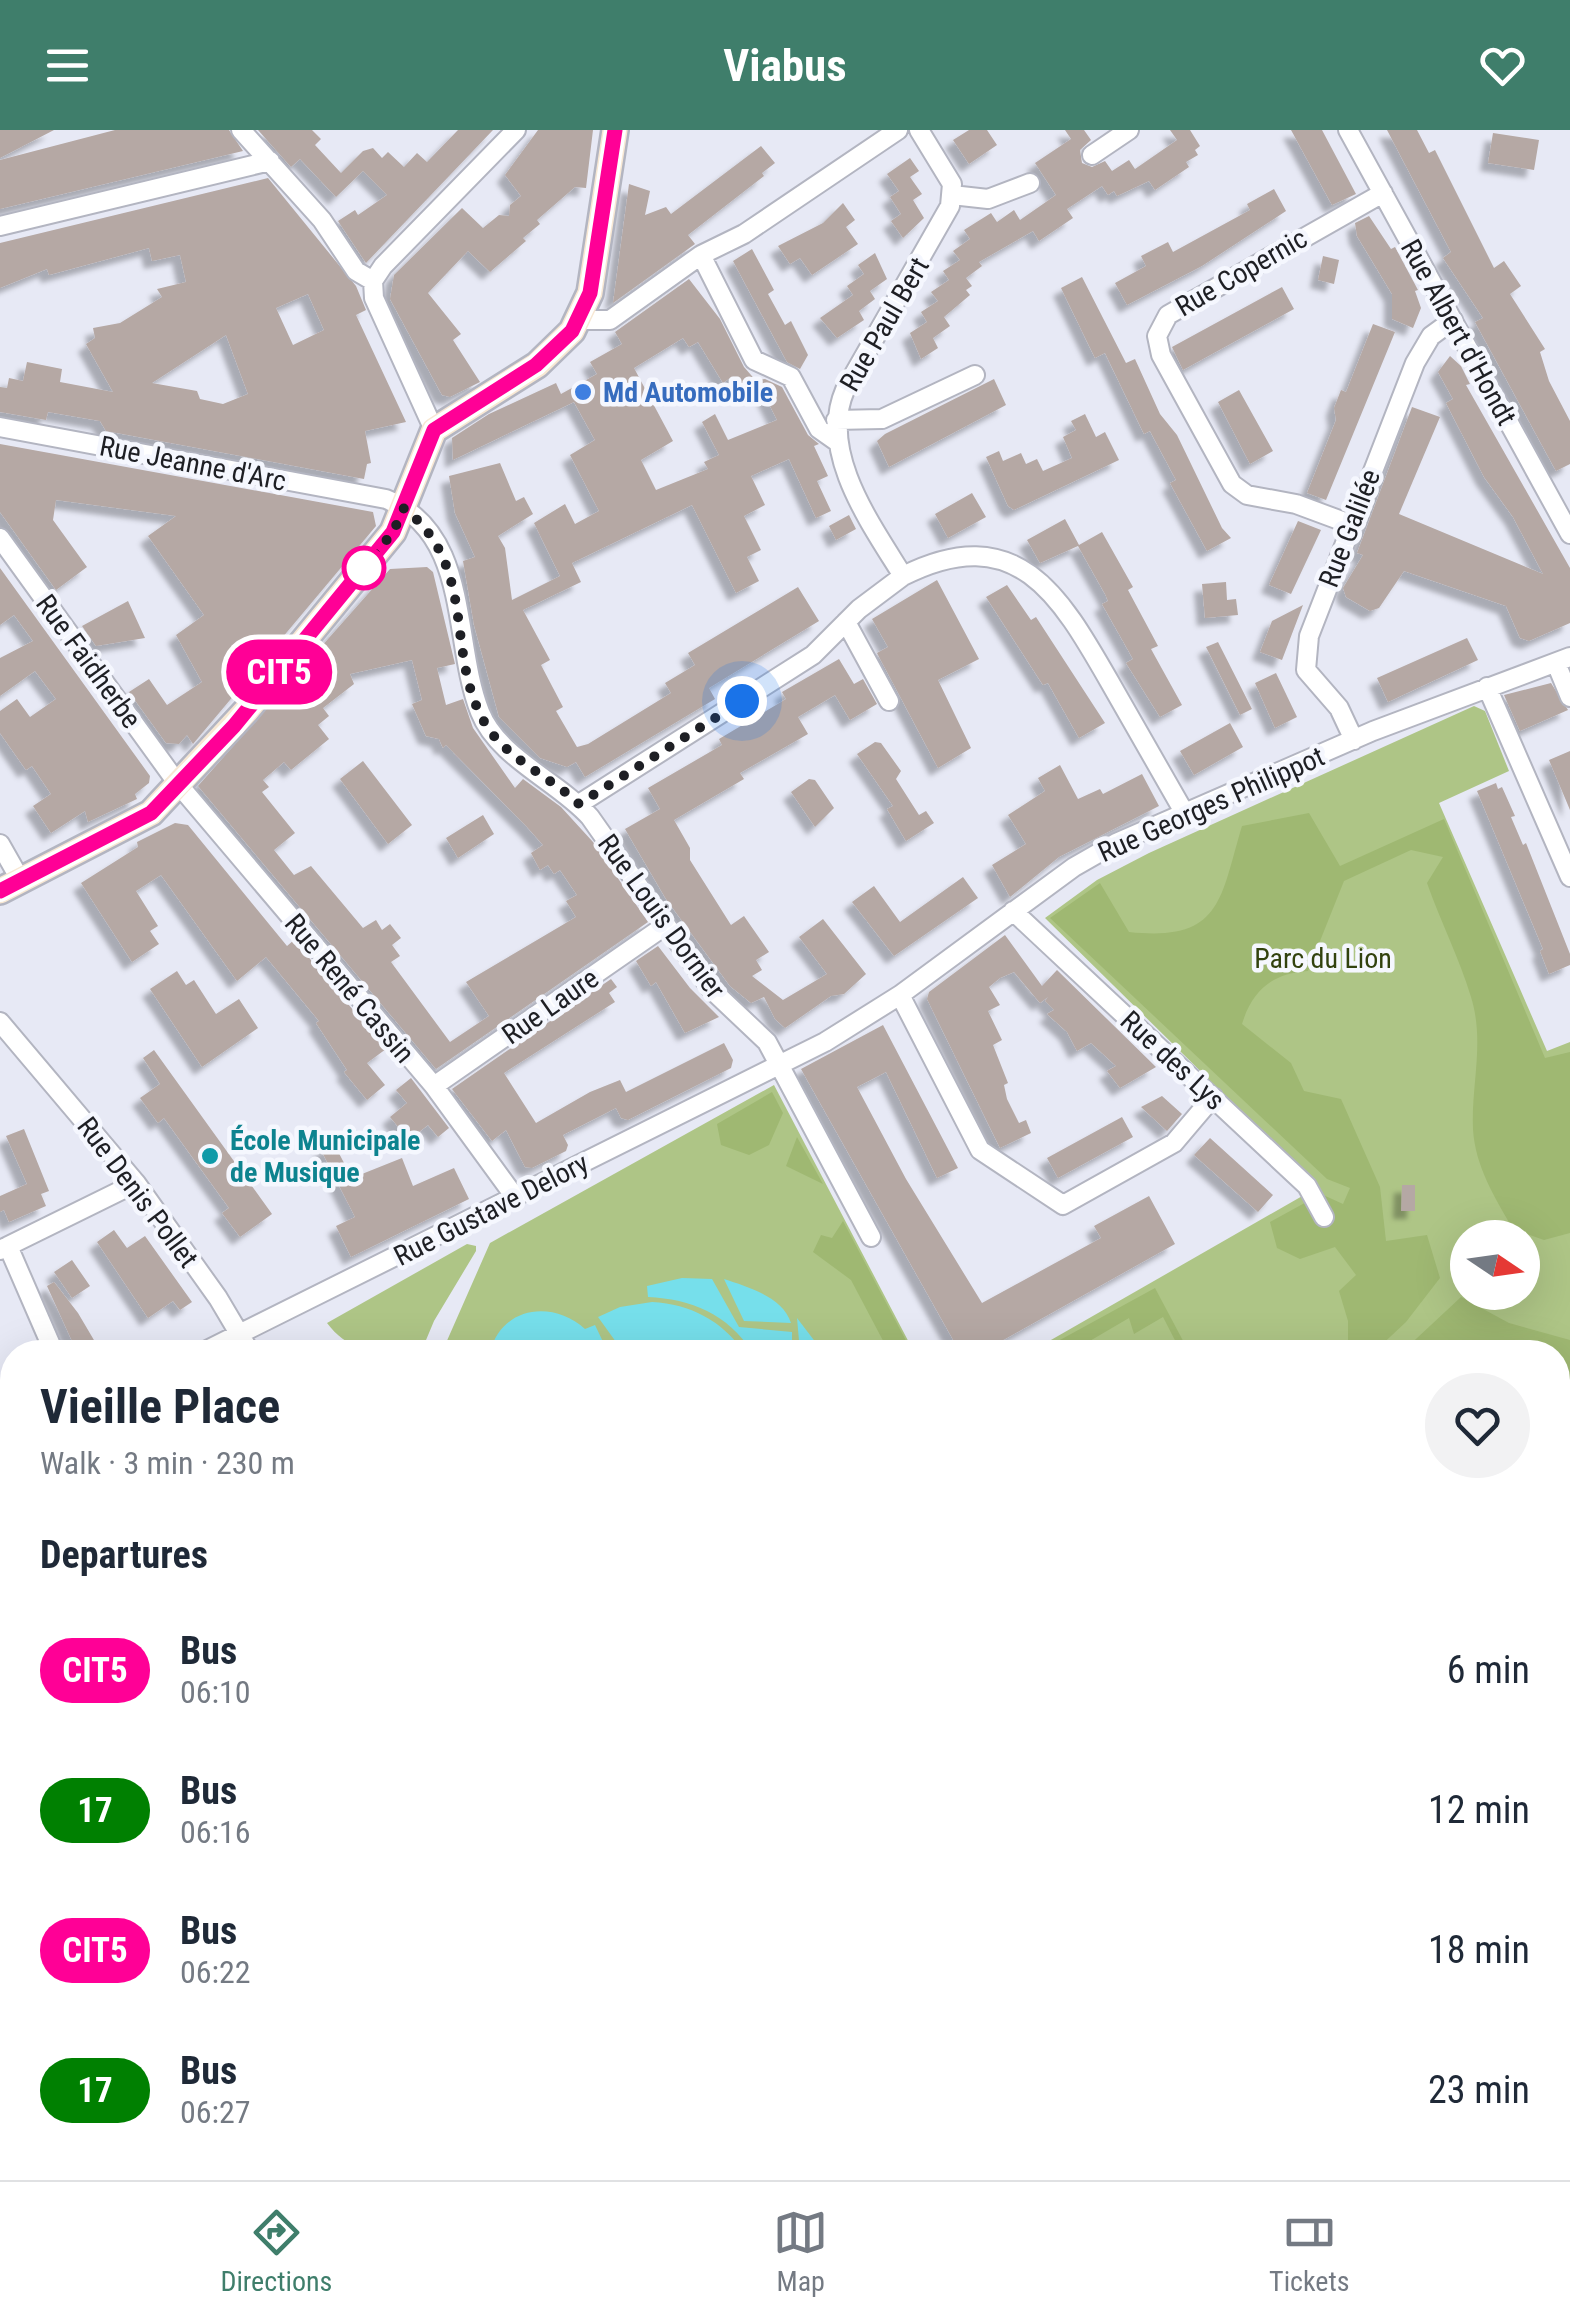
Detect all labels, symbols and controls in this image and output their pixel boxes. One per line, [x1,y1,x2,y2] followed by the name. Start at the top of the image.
[40,38,95,93] icon: menu
[1475,38,1530,93] icon: heart
[723,39,847,92] text: Viabus
[1170,222,1313,323] street label: Rue Copernic
[1394,234,1523,431] street label: Rue Albert d'Hondt
[833,251,936,397] street label: Rue Paul Bert
[603,376,773,409] place label: Md Automobile
[572,381,594,403] marker: Md Automobile
[97,429,289,498] street label: Rue Jeanne d'Arc
[1312,465,1387,592] street label: Rue Galilée
[343,547,385,589] unlabelled marker
[29,588,148,734] street label: Rue Faidherbe
[209,640,349,704] line badge: CIT5
[246,652,312,693] text: CIT5
[717,676,767,726] your location
[1093,740,1330,869] street label: Rue Georges Philippot
[591,828,732,1005] street label: Rue Louis Dornier
[278,907,421,1069] street label: Rue René Cassin
[1254,942,1392,975] park label: Parc du Lion
[496,961,605,1051] street label: Rue Laure
[1114,1004,1231,1117] street label: Rue des Lys
[70,1111,205,1274] street label: Rue Denis Pollet
[230,1124,420,1189] place label: École Municipale de Musique
[199,1145,221,1167] marker: École Municipale de Musique
[389,1146,594,1273] street label: Rue Gustave Delory
[1450,1220,1540,1310] north arrow
[1450,1220,1540,1310] map controls
[1425,1373,1530,1478] button: heart
[40,1378,280,1435] text: Vieille Place
[40,1444,295,1482] text: Walk · 3 min · 230 m
[40,1533,208,1577] text: Departures
[180,1629,237,1673] text: Bus
[1447,1648,1530,1692] text: 6 min
[62,1650,128,1691] text: CIT5
[180,1673,251,1711] text: 06:10
[180,1769,237,1813] text: Bus
[1428,1788,1530,1832] text: 12 min
[77,1790,113,1831] text: 17
[180,1813,251,1851] text: 06:16
[180,1909,237,1953] text: Bus
[1428,1928,1530,1972] text: 18 min
[62,1930,128,1971] text: CIT5
[180,1953,251,1991] text: 06:22
[180,2049,237,2093] text: Bus
[1428,2068,1530,2112] text: 23 min
[77,2070,113,2111] text: 17
[180,2093,251,2131] text: 06:27
[220,2205,332,2298] tab: Directions
[773,2205,828,2298] tab: Map
[1269,2205,1350,2298] tab: Tickets

